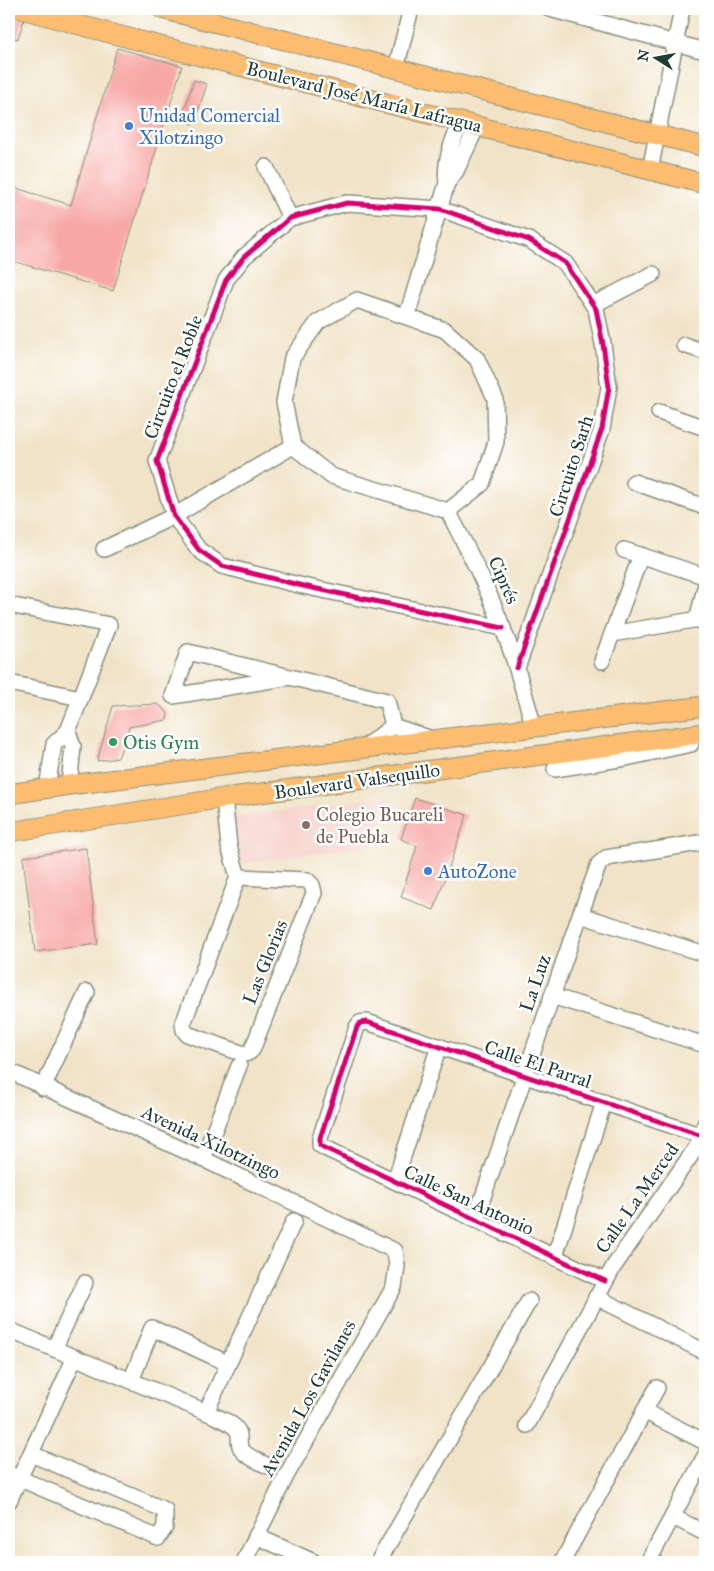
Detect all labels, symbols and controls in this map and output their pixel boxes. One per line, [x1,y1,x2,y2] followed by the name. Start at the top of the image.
[632,32,682,82] north arrow
[634,48,653,63] text: N
[244,57,485,139] street label: Boulevard José María Lafragua
[139,104,281,150] place label: Unidad Comercial Xilotzingo
[123,120,135,132] marker: Unidad Comercial Xilotzingo
[139,312,207,442] street label: Circuito el Roble
[544,412,598,520] street label: Circuito Sarh
[483,553,525,607] street label: Ciprés
[123,731,199,754] place label: Otis Gym
[107,736,119,748] marker: Otis Gym
[273,758,442,805] street label: Boulevard Valsequillo
[316,803,443,848] place label: Colegio Bucareli de Puebla
[300,819,312,831] marker: Colegio Bucareli de Puebla
[437,860,517,883] place label: AutoZone
[422,865,434,877] marker: AutoZone
[238,916,292,1008] street label: Las Glorias
[515,951,556,1015] street label: La Luz
[481,1035,596,1093] street label: Calle El Parral
[137,1099,284,1185] street label: Avenida Xilotzingo
[591,1138,684,1258] street label: Calle La Merced
[400,1160,538,1240] street label: Calle San Antonio
[255,1316,361,1481] street label: Avenida Los Gavilanes

